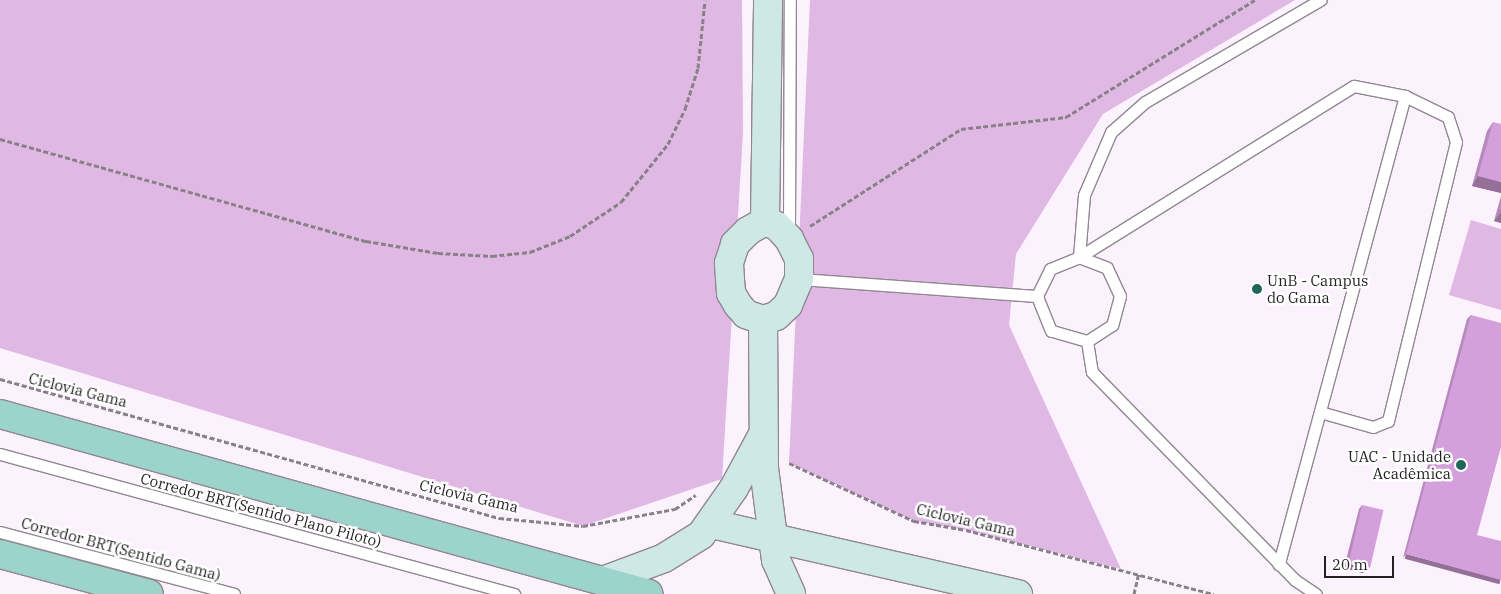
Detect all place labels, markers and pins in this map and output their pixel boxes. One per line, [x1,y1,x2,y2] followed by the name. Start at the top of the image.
[1267,271,1368,306] place label: UnB - Campus do Gama
[1251,283,1263,295] marker: UnB - Campus do Gama
[1348,447,1451,482] place label: UAC - Unidade Acadêmica
[1455,459,1467,471] marker: UAC - Unidade Acadêmica

